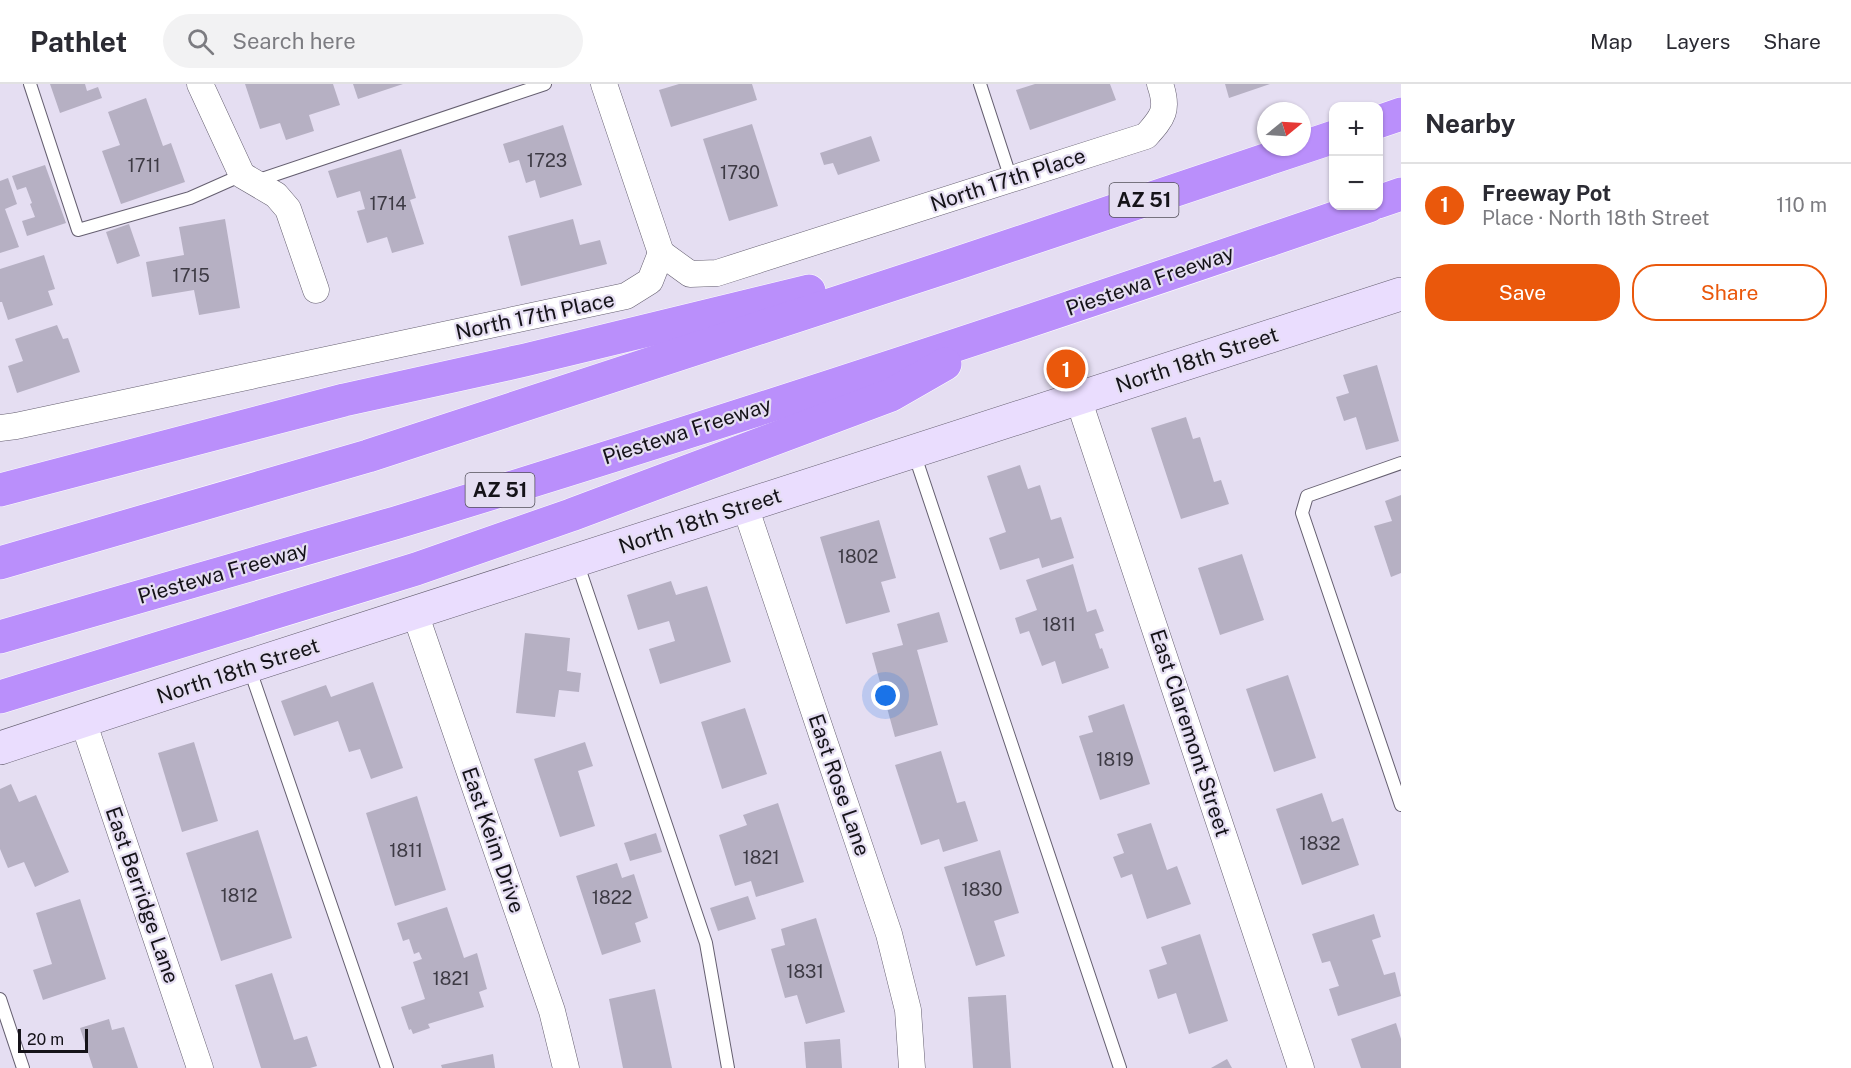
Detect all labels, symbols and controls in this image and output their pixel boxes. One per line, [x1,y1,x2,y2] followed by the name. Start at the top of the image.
[163,14,583,68] search box
[30,25,127,58] text: Pathlet
[184,25,217,58] icon: search
[232,28,356,54] text: Search here
[1590,29,1633,54] text: Map
[1666,29,1730,54] text: Layers
[1763,29,1821,54] text: Share
[1257,102,1311,156] north arrow
[1329,102,1383,210] map controls
[1329,102,1383,156] button: +
[1425,108,1515,139] text: Nearby
[927,143,1089,216] street label: North 17th Place
[527,150,567,171] house number: 1723
[127,155,161,176] house number: 1711
[1329,156,1383,210] button: −
[720,162,760,183] house number: 1730
[1482,180,1611,206] text: Freeway Pot
[1110,183,1178,217] road number: AZ 51
[369,193,407,214] house number: 1714
[1440,193,1449,217] text: 1
[1776,193,1827,217] text: 110 m
[1482,206,1710,230] text: Place · North 18th Street
[1063,240,1237,321] street label: Piestewa Freeway
[1425,264,1620,321] button: Save
[1632,264,1827,321] button: Share
[172,265,210,286] house number: 1715
[453,286,617,345] street label: North 17th Place
[1112,321,1281,398] street label: North 18th Street
[1046,346,1086,392] pin: 1
[599,391,774,470] street label: Piestewa Freeway
[466,473,534,507] road number: AZ 51
[615,482,784,559] street label: North 18th Street
[135,536,311,609] street label: Piestewa Freeway
[838,546,878,567] house number: 1802
[1042,614,1076,635] house number: 1811
[1145,626,1236,840] street label: East Claremont Street
[153,632,322,709] street label: North 18th Street
[871,681,900,710] your location
[803,711,875,859] street label: East Rose Lane
[1096,749,1134,770] house number: 1819
[457,764,530,916] street label: East Keim Drive
[101,803,184,986] street label: East Berridge Lane
[1300,833,1340,854] house number: 1832
[389,840,423,861] house number: 1811
[742,847,780,868] house number: 1821
[961,879,1003,900] house number: 1830
[220,885,258,906] house number: 1812
[592,887,632,908] house number: 1822
[786,961,824,982] house number: 1831
[432,968,470,989] house number: 1821
[18,1026,88,1054] scale bar
[27,1030,64,1049] text: 20 m

